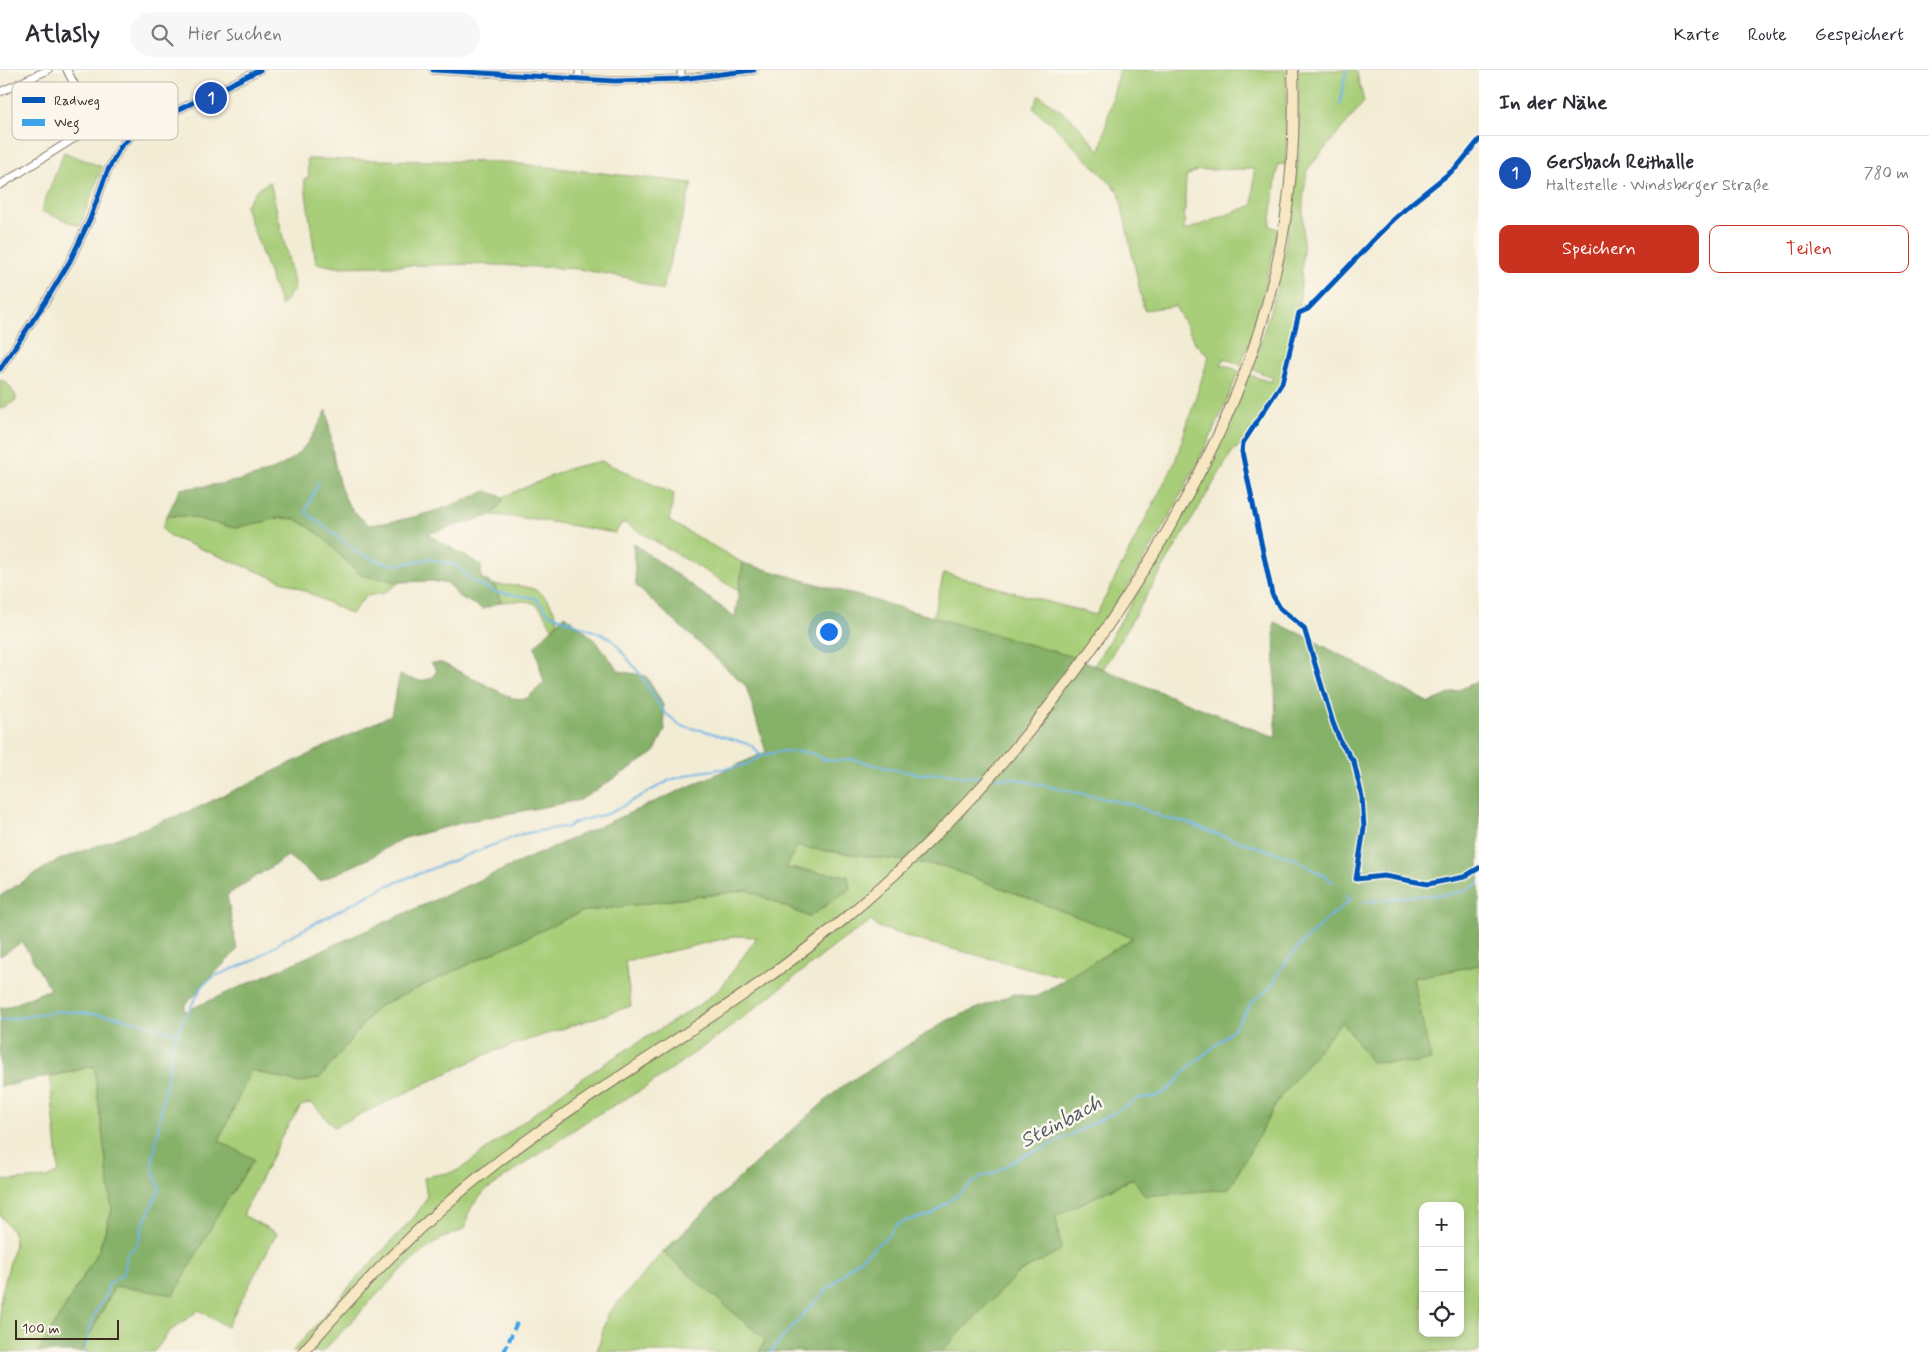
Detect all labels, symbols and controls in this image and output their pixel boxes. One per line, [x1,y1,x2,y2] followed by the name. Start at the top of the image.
[130,12,480,57] search box
[25,19,100,50] text: Atlasly
[148,21,176,49] icon: search
[188,22,282,47] text: Hier suchen
[1674,23,1720,47] text: Karte
[1748,23,1787,47] text: Route
[1815,23,1904,47] text: Gespeichert
[195,79,227,117] pin: 1
[12,82,178,140] legend
[1499,89,1607,117] text: In der Nähe
[54,92,100,110] text: Radweg
[54,114,80,134] text: Weg
[1546,150,1694,175] text: Gersbach Reithalle
[1511,163,1519,184] text: 1
[1864,163,1909,184] text: 780 m
[1546,175,1769,196] text: Haltestelle · Windsberger Straße
[1499,225,1699,273] button: Speichern
[1709,225,1909,273] button: Teilen
[816,619,842,645] your location
[1015,1089,1107,1155] water label: Steinbach
[1419,1202,1464,1337] map controls
[1419,1202,1464,1247] button: +
[1419,1247,1464,1292] button: −
[1419,1292,1464,1337] button: locate
[15,1317,119,1340] scale bar
[22,1320,60,1338] text: 100 m

